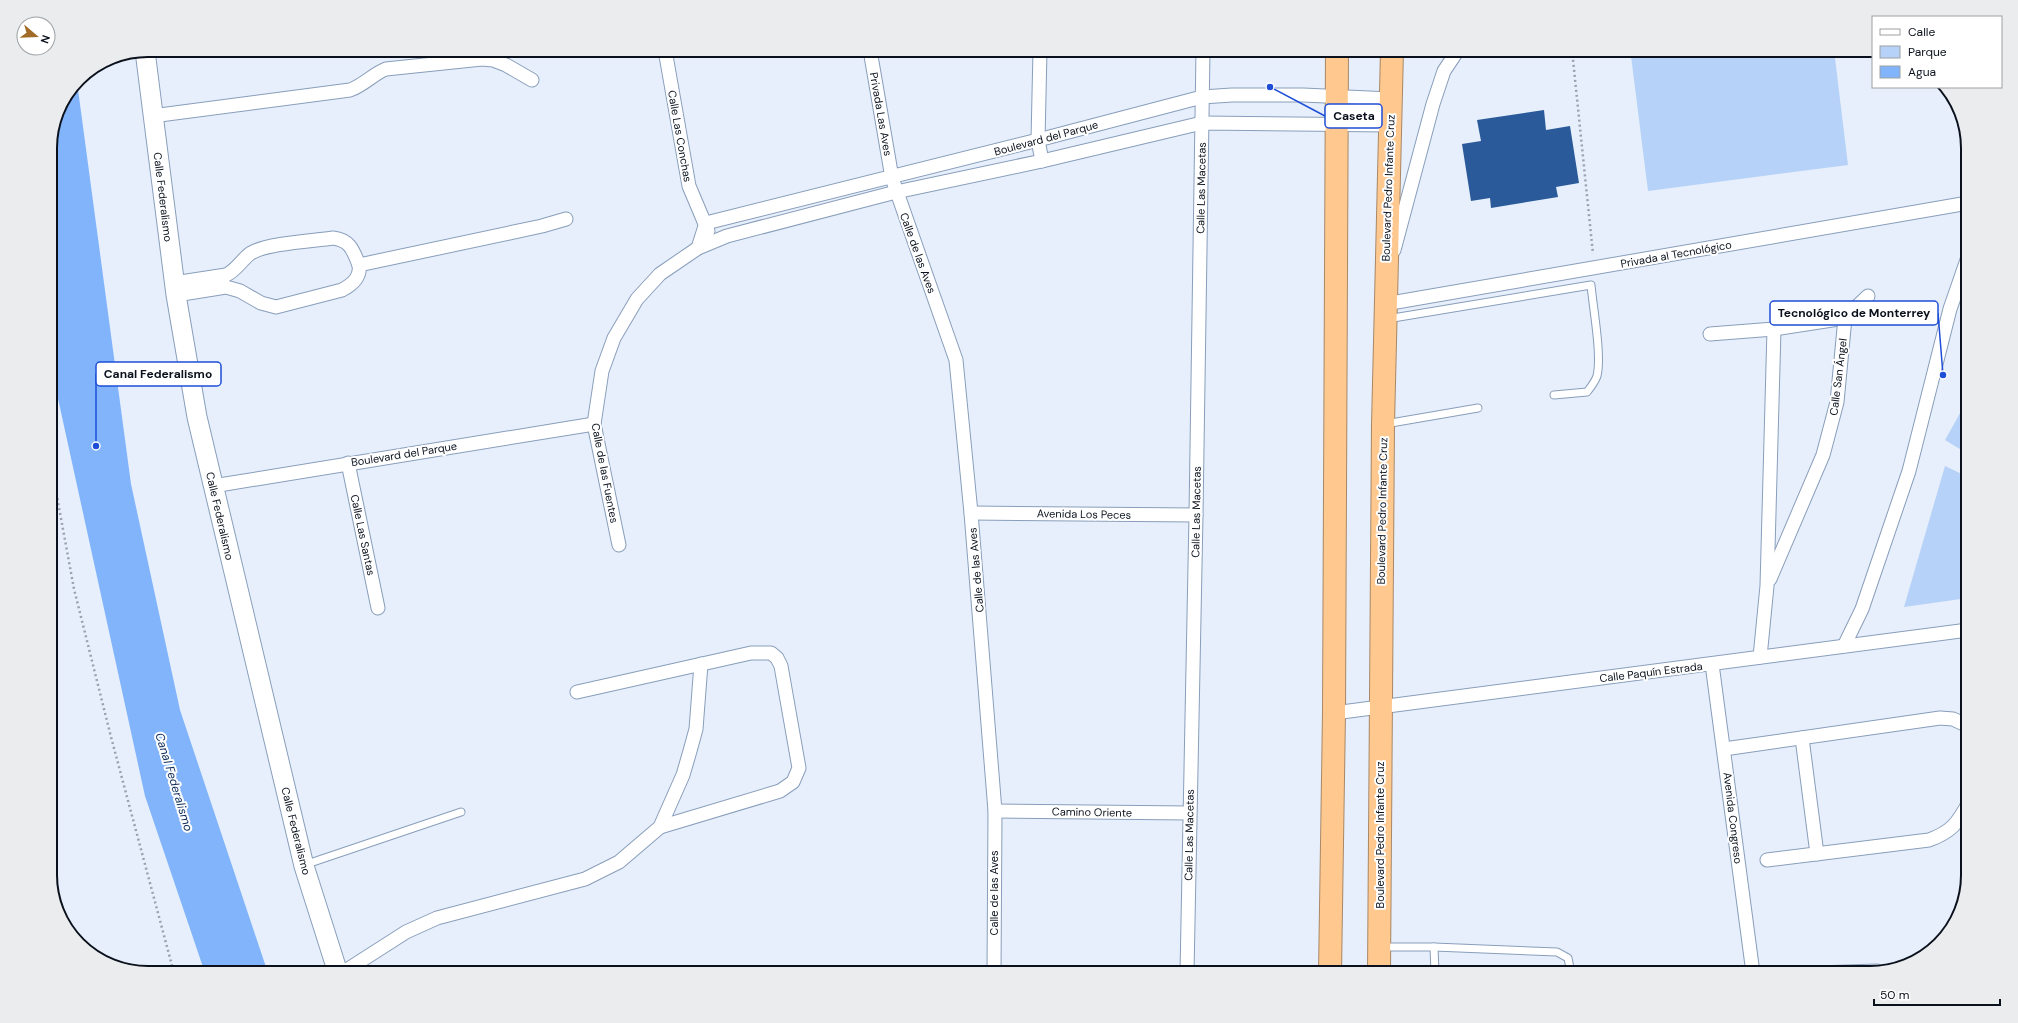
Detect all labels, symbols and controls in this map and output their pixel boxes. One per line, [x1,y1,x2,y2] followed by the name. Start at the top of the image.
[16,16,56,56] north arrow
[1872,16,2002,88] legend
[1908,24,1935,40] text: Calle
[38,33,53,45] text: N
[1908,44,1947,60] text: Parque
[1908,64,1936,80] text: Agua
[867,71,895,157] street label: Privada Las Aves
[665,89,695,183] street label: Calle Las Conchas
[1325,104,1382,128] callout: Caseta
[1333,108,1375,124] text: Caseta
[1378,114,1398,262] street label: Boulevard Pedro Infante Cruz
[992,117,1100,159] street label: Boulevard del Parque
[1193,142,1209,234] street label: Calle Las Macetas
[151,151,175,243] street label: Calle Federalismo
[897,211,939,295] street label: Calle de las Aves
[1619,237,1733,271] street label: Privada al Tecnológico
[1770,301,1938,325] callout: Tecnológico de Monterrey
[1778,305,1931,321] text: Tecnológico de Monterrey
[1826,338,1850,416] street label: Calle San Ángel
[96,362,221,386] callout: Canal Federalismo
[104,366,212,382] text: Canal Federalismo
[588,422,622,524] street label: Calle de las Fuentes
[1374,437,1390,585] street label: Boulevard Pedro Infante Cruz
[350,439,458,469] street label: Boulevard del Parque
[1188,466,1204,558] street label: Calle Las Macetas
[203,471,237,561] street label: Calle Federalismo
[348,493,378,577] street label: Calle Las Santas
[1037,506,1131,522] street label: Avenida Los Peces
[965,527,987,613] street label: Calle de las Aves
[1599,659,1703,685] street label: Calle Paquín Estrada
[151,731,197,833] water label: Canal Federalismo
[1373,762,1387,908] street label: Boulevard Pedro Infante Cruz
[1720,771,1746,865] street label: Avenida Congreso
[278,786,314,876] street label: Calle Federalismo
[1181,789,1197,881] street label: Calle Las Macetas
[1052,804,1132,820] street label: Camino Oriente
[987,851,1001,935] street label: Calle de las Aves
[1874,981,2000,1007] scale bar
[1880,987,1909,1003] text: 50 m

